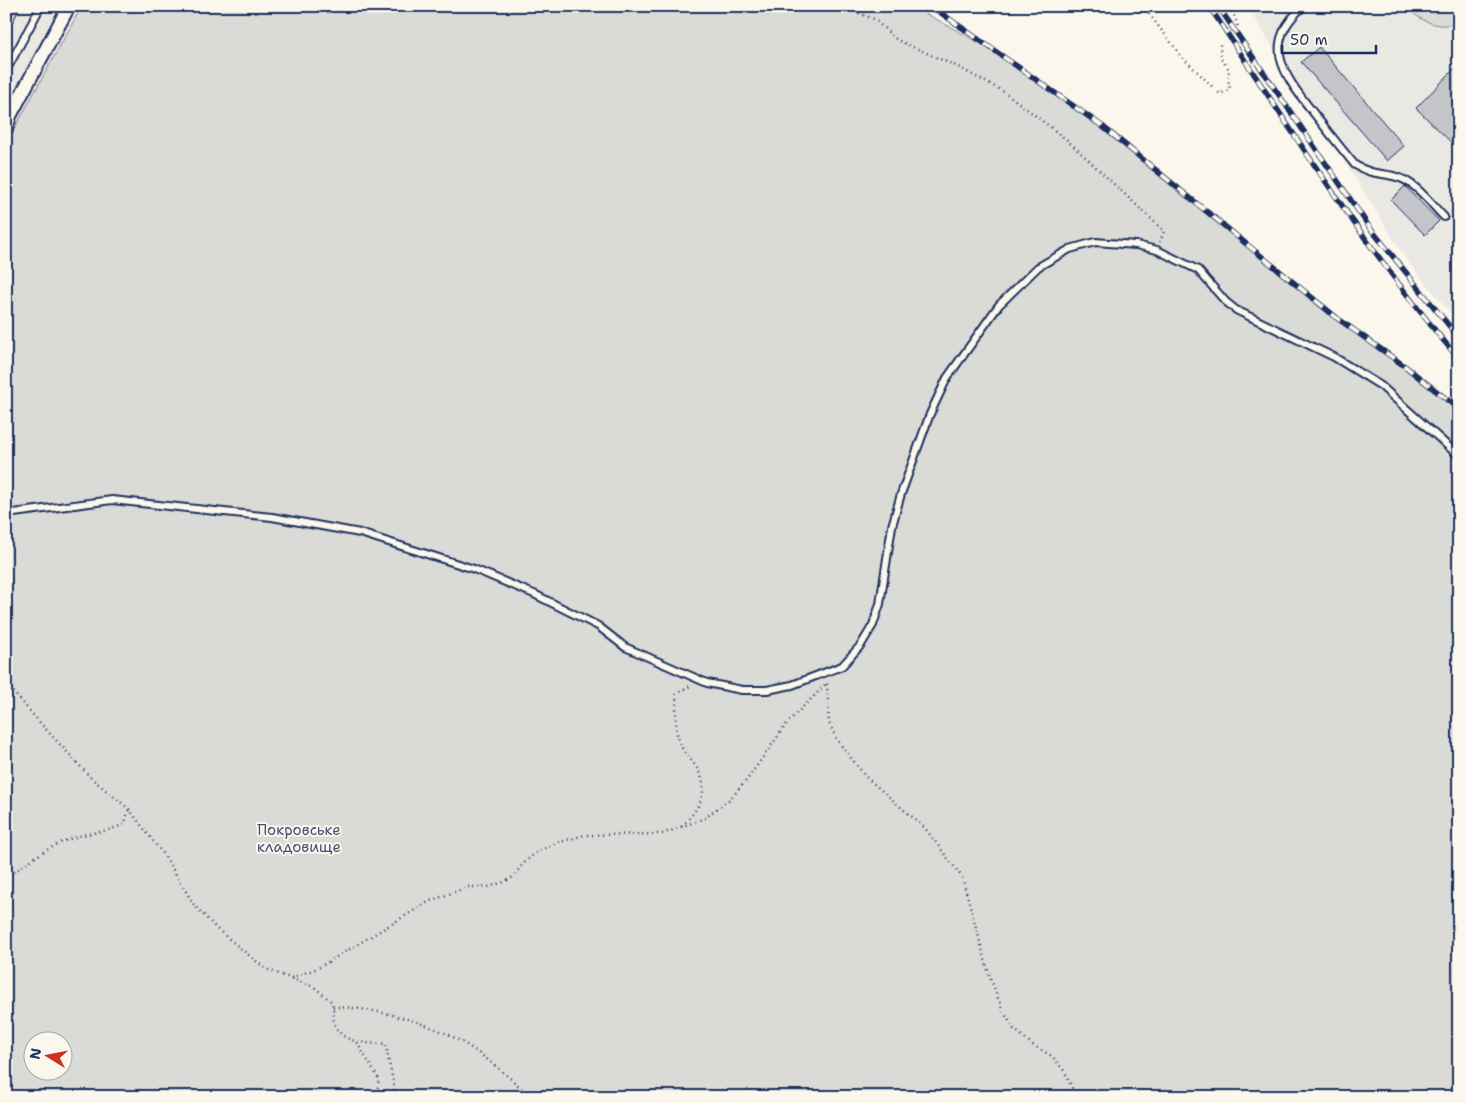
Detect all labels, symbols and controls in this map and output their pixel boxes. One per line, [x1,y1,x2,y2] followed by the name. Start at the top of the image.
[1282,22,1376,54] scale bar
[1290,30,1328,50] text: 50 m
[257,820,341,857] park label: Покровське кладовище
[22,1030,72,1080] north arrow
[25,1047,45,1061] text: N

